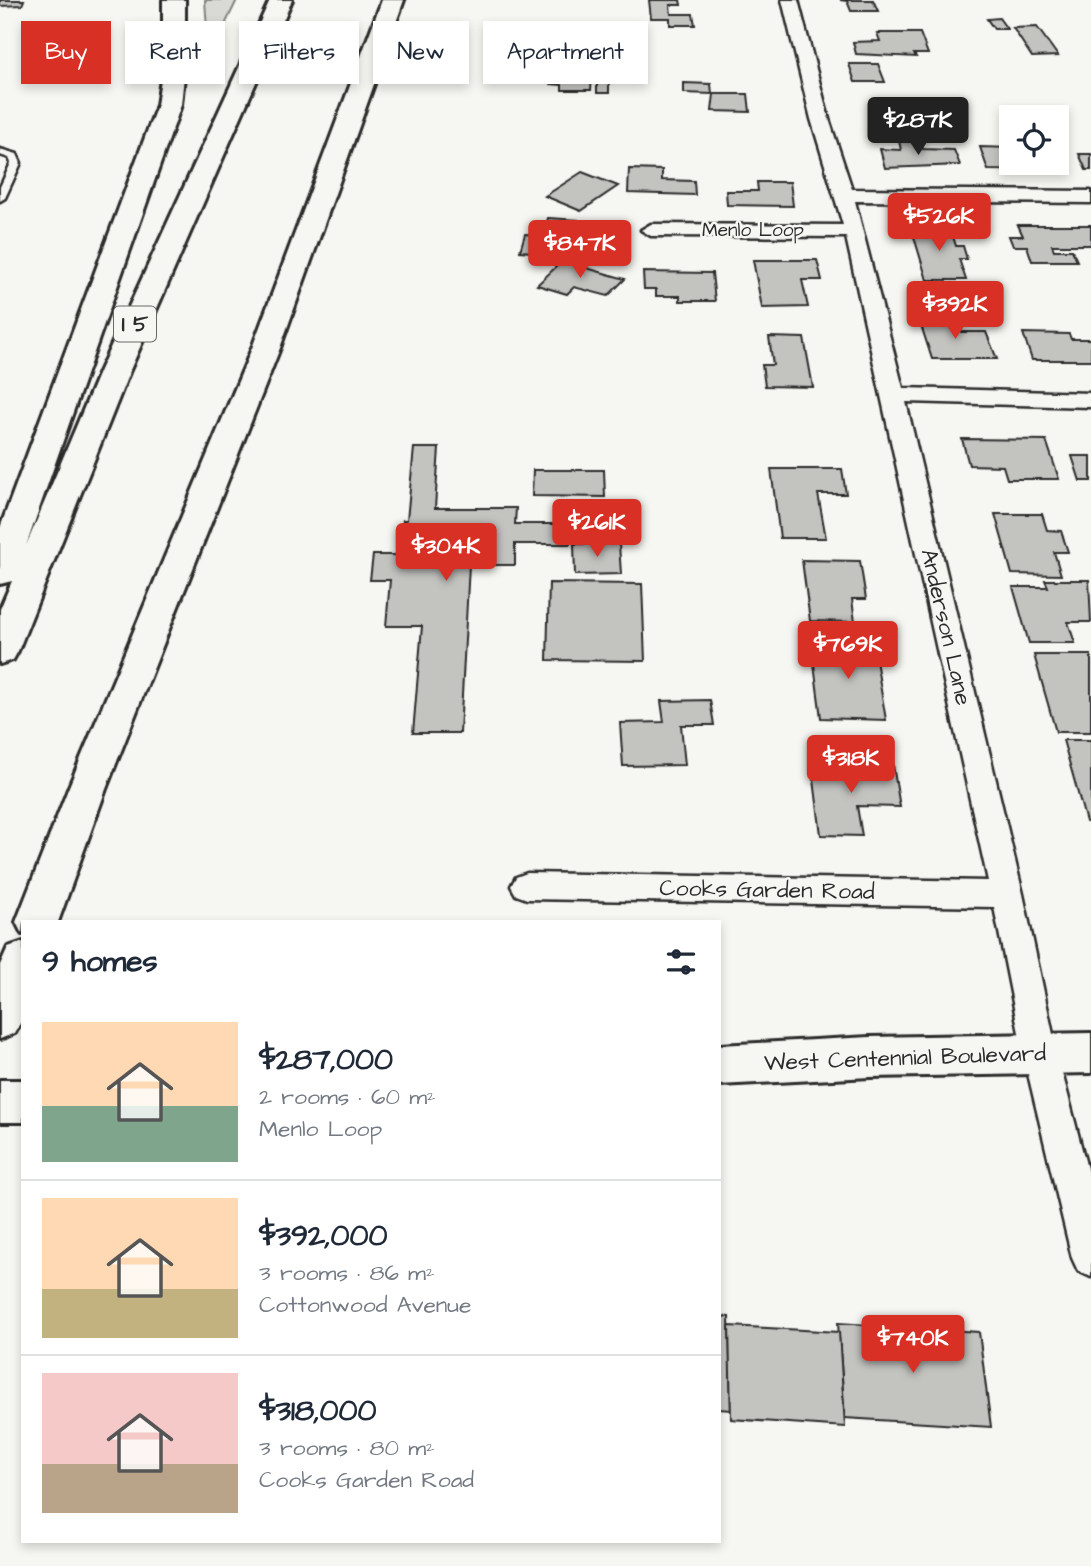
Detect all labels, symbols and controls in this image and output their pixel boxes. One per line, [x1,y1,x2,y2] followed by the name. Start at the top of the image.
[21,21,111,84] chip: Buy
[125,21,225,84] chip: Rent
[239,21,359,84] chip: Filters
[373,21,469,84] chip: New
[483,21,648,84] chip: Apartment
[869,97,967,157] pin: $287K
[884,104,952,136] text: $287K
[999,105,1069,175] map controls
[999,105,1069,175] button: locate
[890,194,988,253] pin: $526K
[904,200,974,232] text: $526K
[702,217,804,244] street label: Menlo Loop
[531,220,629,280] pin: $847K
[544,227,616,259] text: $847K
[906,282,1004,341] pin: $392K
[923,288,987,320] text: $392K
[114,306,156,342] road number: I 5
[548,500,646,559] pin: $261K
[568,506,626,538] text: $261K
[397,524,495,583] pin: $304K
[412,530,480,562] text: $304K
[912,545,980,709] street label: Anderson Lane
[799,622,897,681] pin: $769K
[814,628,882,660] text: $769K
[802,736,900,795] pin: $318K
[823,742,879,774] text: $318K
[659,872,875,908] street label: Cooks Garden Road
[42,941,157,983] text: 9 homes
[662,943,700,981] icon: filters
[763,1037,1047,1079] street label: West Centennial Boulevard
[259,1039,393,1081] text: $287,000
[98,1050,182,1134] icon: home
[259,1081,436,1113] text: 2 rooms · 60 m²
[259,1113,382,1145] text: Menlo Loop
[259,1215,387,1257] text: $392,000
[98,1226,182,1310] icon: home
[259,1257,435,1289] text: 3 rooms · 86 m²
[259,1289,471,1321] text: Cottonwood Avenue
[864,1316,962,1375] pin: $740K
[877,1322,949,1354] text: $740K
[259,1390,376,1432] text: $318,000
[98,1401,182,1485] icon: home
[259,1432,435,1464] text: 3 rooms · 80 m²
[259,1464,474,1496] text: Cooks Garden Road

